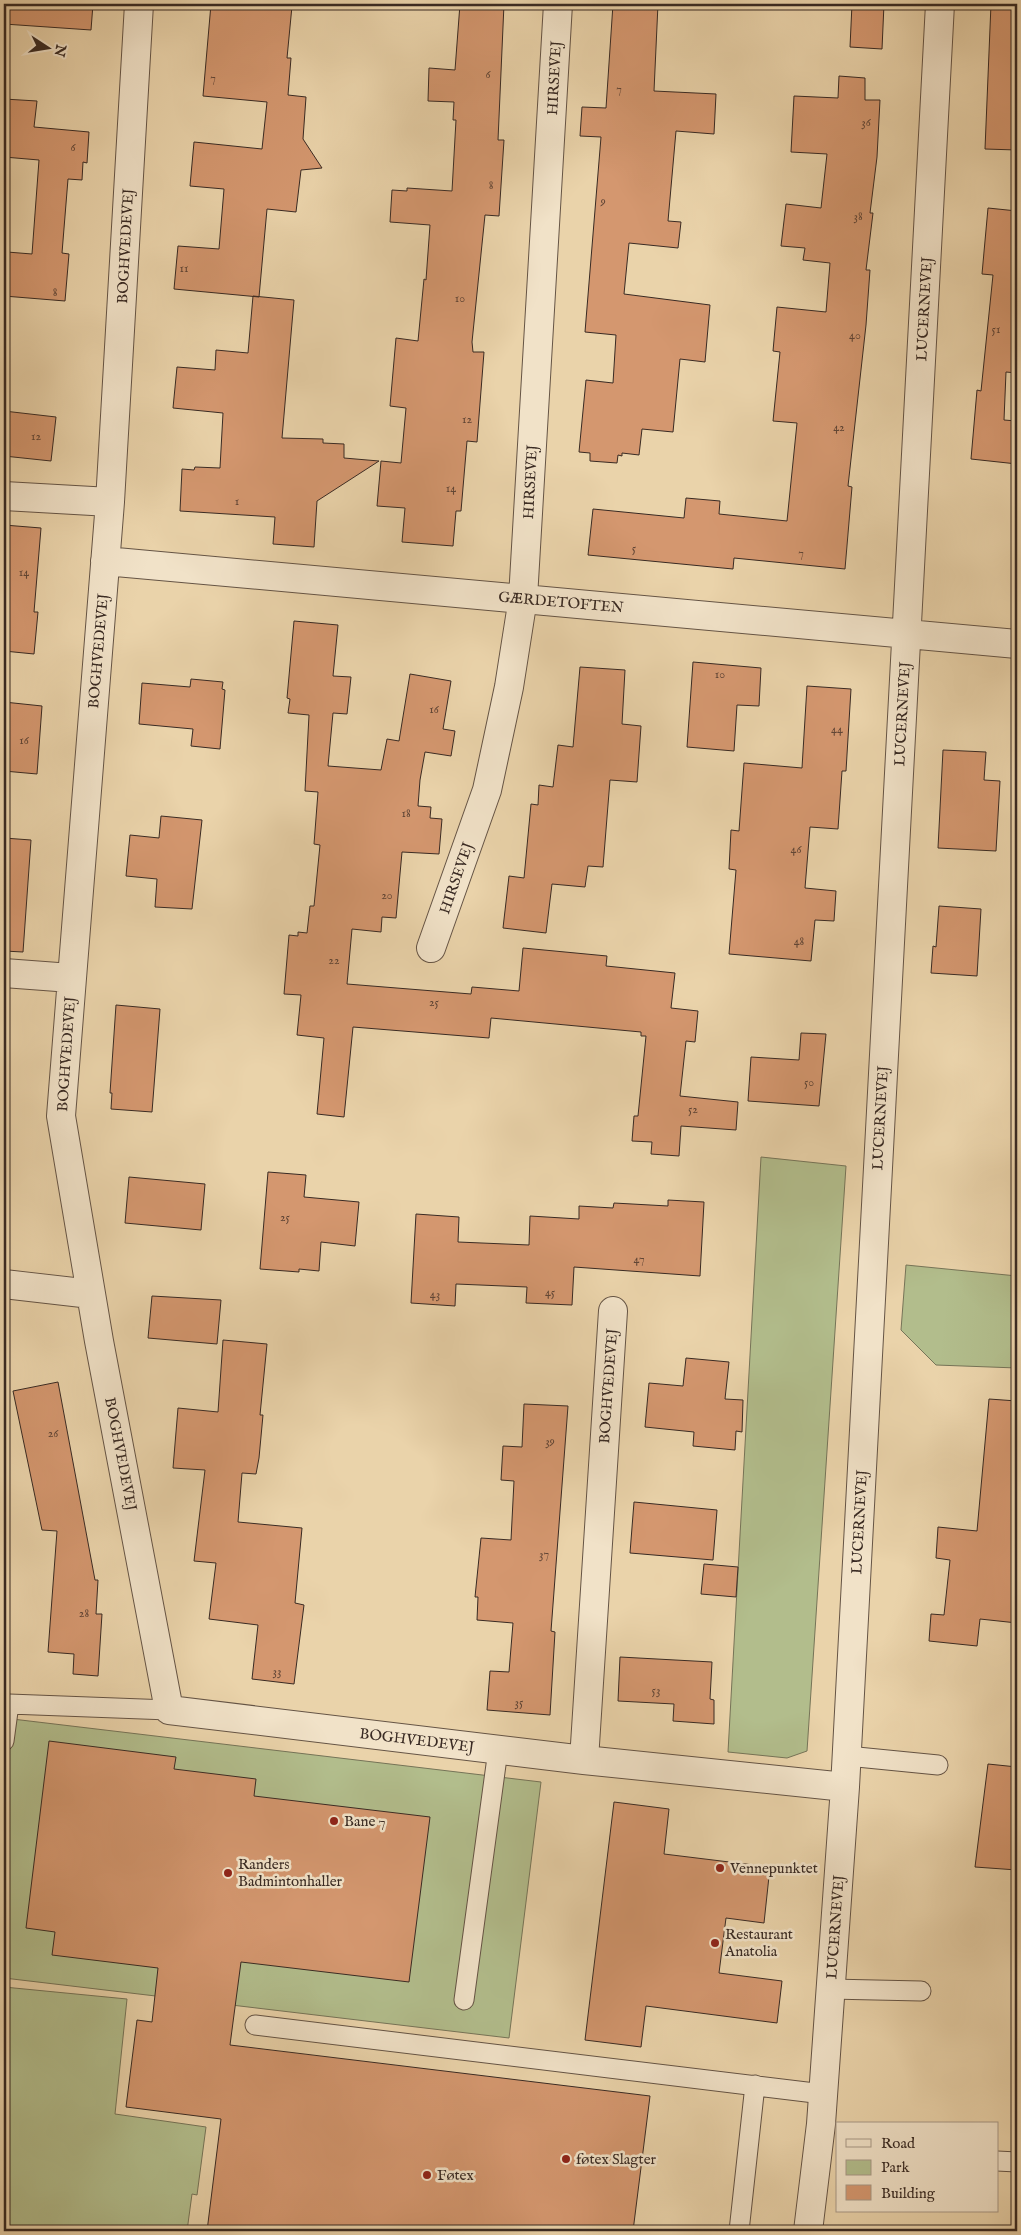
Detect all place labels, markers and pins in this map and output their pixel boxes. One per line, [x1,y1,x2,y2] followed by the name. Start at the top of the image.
[344,1812,386,1831] place label: Bane 7
[328,1815,340,1827] marker: Bane 7
[238,1855,343,1891] place label: Randers Badmintonhaller
[729,1859,818,1878] place label: Vennepunktet
[714,1862,726,1874] marker: Vennepunktet
[222,1867,234,1879] marker: Randers Badmintonhaller
[724,1925,793,1961] place label: Restaurant Anatolia
[709,1937,721,1949] marker: Restaurant Anatolia
[576,2150,657,2169] place label: føtex Slagter
[560,2153,572,2165] marker: føtex Slagter
[437,2166,475,2185] place label: Føtex
[421,2169,433,2181] marker: Føtex

